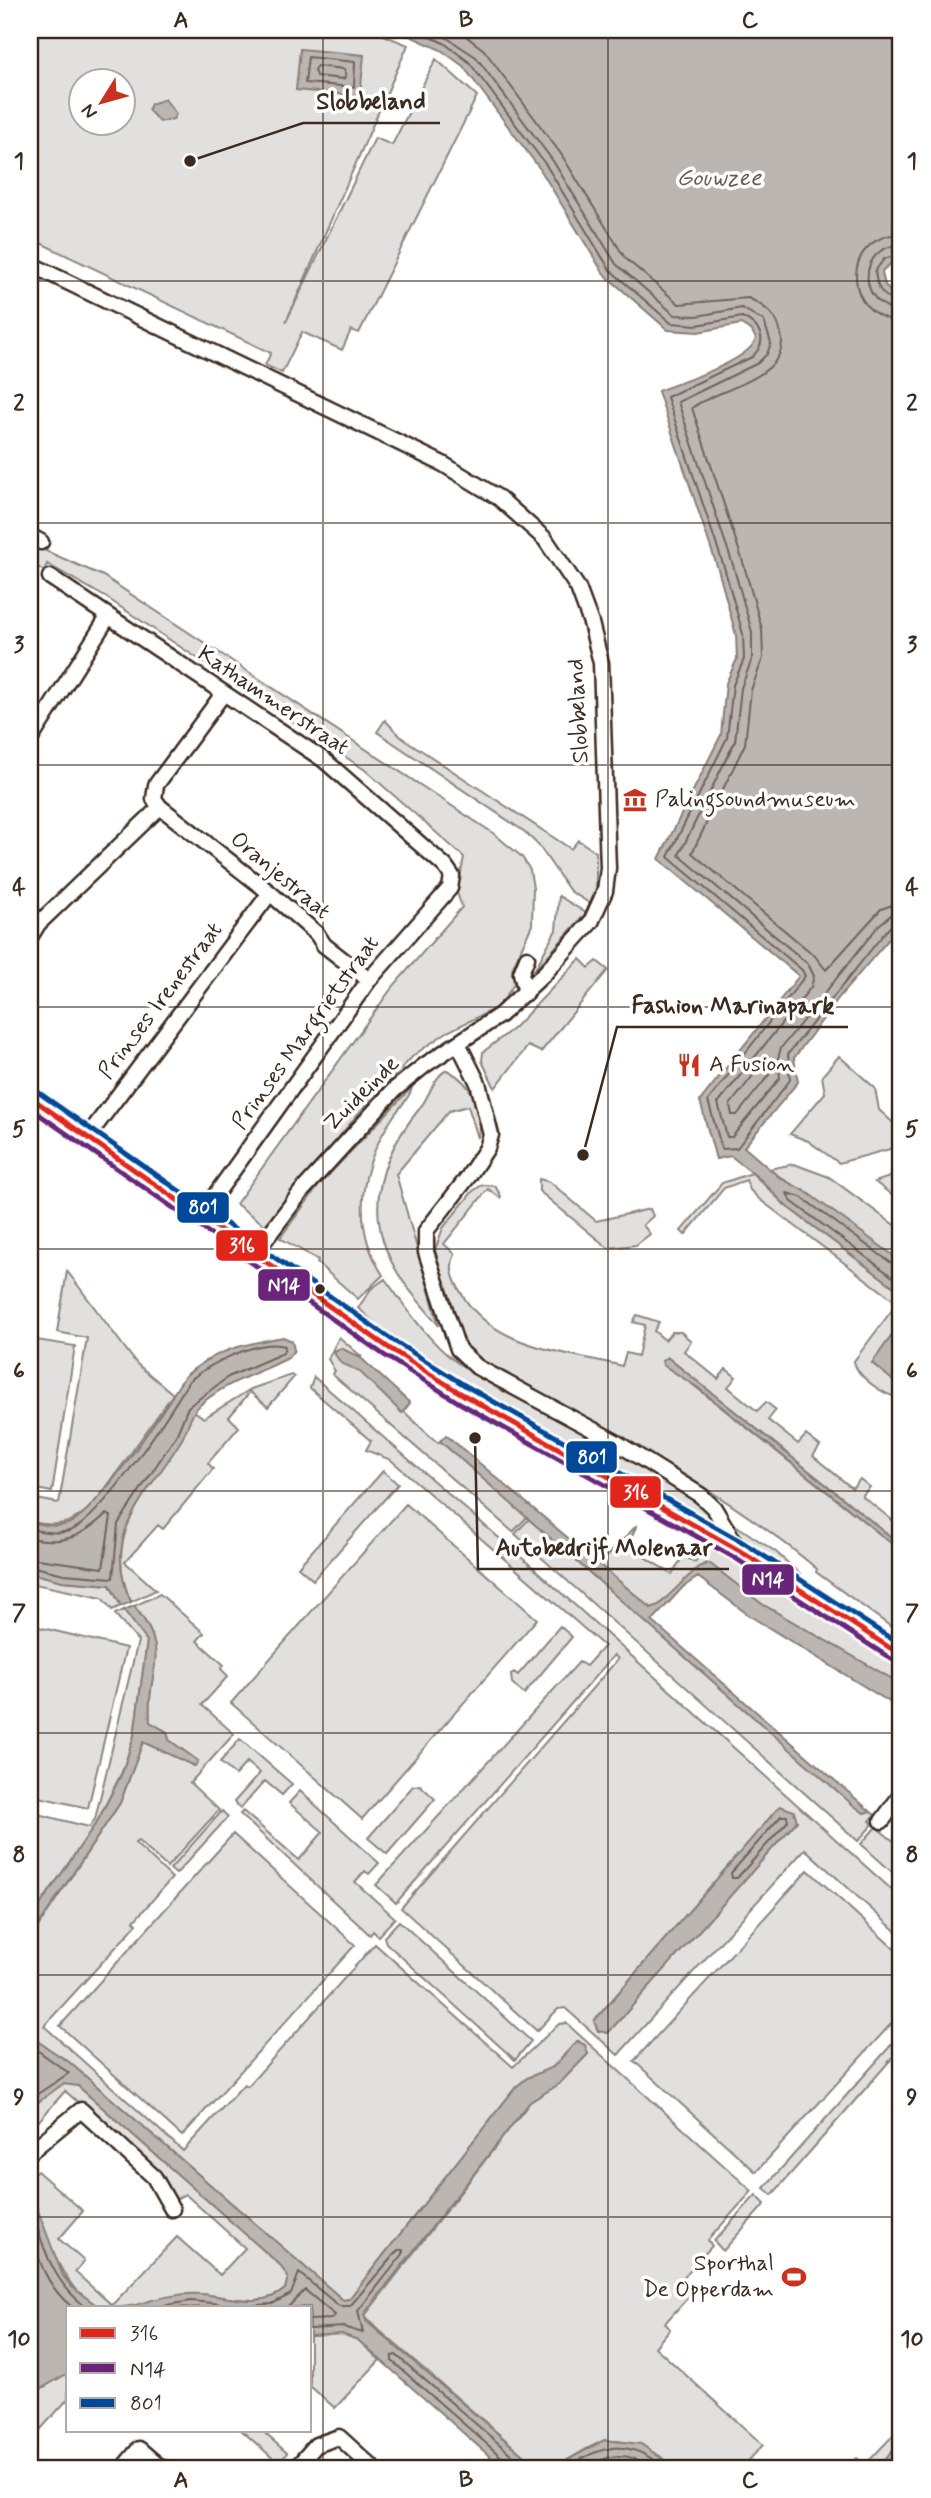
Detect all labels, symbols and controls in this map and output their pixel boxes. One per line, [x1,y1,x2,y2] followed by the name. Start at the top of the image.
[173,6,189,36] text: A
[459,6,474,36] text: B
[742,6,759,36] text: C
[66,66,136,136] north arrow
[303,78,440,123] callout: Slobbeland
[316,87,426,118] text: Slobbeland
[76,99,103,124] text: N
[14,147,24,177] text: 1
[907,147,917,177] text: 1
[676,163,763,194] water label: Gouwzee
[13,389,25,419] text: 2
[906,389,918,419] text: 2
[14,631,25,661] text: 3
[907,631,918,661] text: 3
[191,639,355,763] street label: Kathammerstraat
[561,658,597,764] street label: Slobbeland
[655,785,856,817] place label: Palingsoundmuseum
[621,786,649,814] museum icon: Palingsoundmuseum
[224,825,336,927] street label: Oranjestraat
[12,873,26,903] text: 4
[905,873,919,903] text: 4
[92,916,230,1086] street label: Prinses Irenestraat
[225,930,388,1137] street label: Prinses Margrietstraat
[617,982,848,1027] callout: Fashion Marinapark
[632,991,834,1022] text: Fashion Marinapark
[318,1050,406,1138] street label: Zuideinde
[709,1050,794,1080] place label: A Fusion
[675,1051,703,1079] restaurant icon: A Fusion
[12,1115,26,1145] text: 5
[905,1115,919,1145] text: 5
[176,1191,230,1224] line badge: 801
[189,1196,217,1221] text: 801
[215,1229,269,1262] line badge: 316
[229,1234,255,1259] text: 316
[257,1268,311,1302] line badge: N14
[268,1274,301,1299] text: N14
[313,1282,327,1296] unlabelled marker
[13,1357,25,1387] text: 6
[906,1357,918,1387] text: 6
[565,1440,618,1474] line badge: 801
[578,1446,606,1471] text: 801
[609,1475,662,1509] line badge: 316
[623,1481,649,1506] text: 316
[478,1524,729,1569] callout: Autobedrijf Molenaar
[496,1533,714,1565] text: Autobedrijf Molenaar
[741,1563,795,1596] line badge: N14
[752,1568,785,1593] text: N14
[12,1599,26,1629] text: 7
[905,1599,919,1629] text: 7
[13,1841,25,1871] text: 8
[906,1841,918,1871] text: 8
[13,2083,25,2113] text: 9
[906,2083,918,2113] text: 9
[643,2249,774,2305] place label: Sporthal De Opperdam
[780,2263,808,2291] sports icon: Sporthal De Opperdam
[66,2306,312,2432] legend
[130,2320,158,2348] text: 316
[7,2325,31,2355] text: 10
[900,2325,924,2355] text: 10
[130,2356,166,2384] text: N14
[130,2390,162,2418] text: 801
[173,2466,189,2496] text: A
[459,2466,474,2496] text: B
[742,2466,759,2496] text: C

